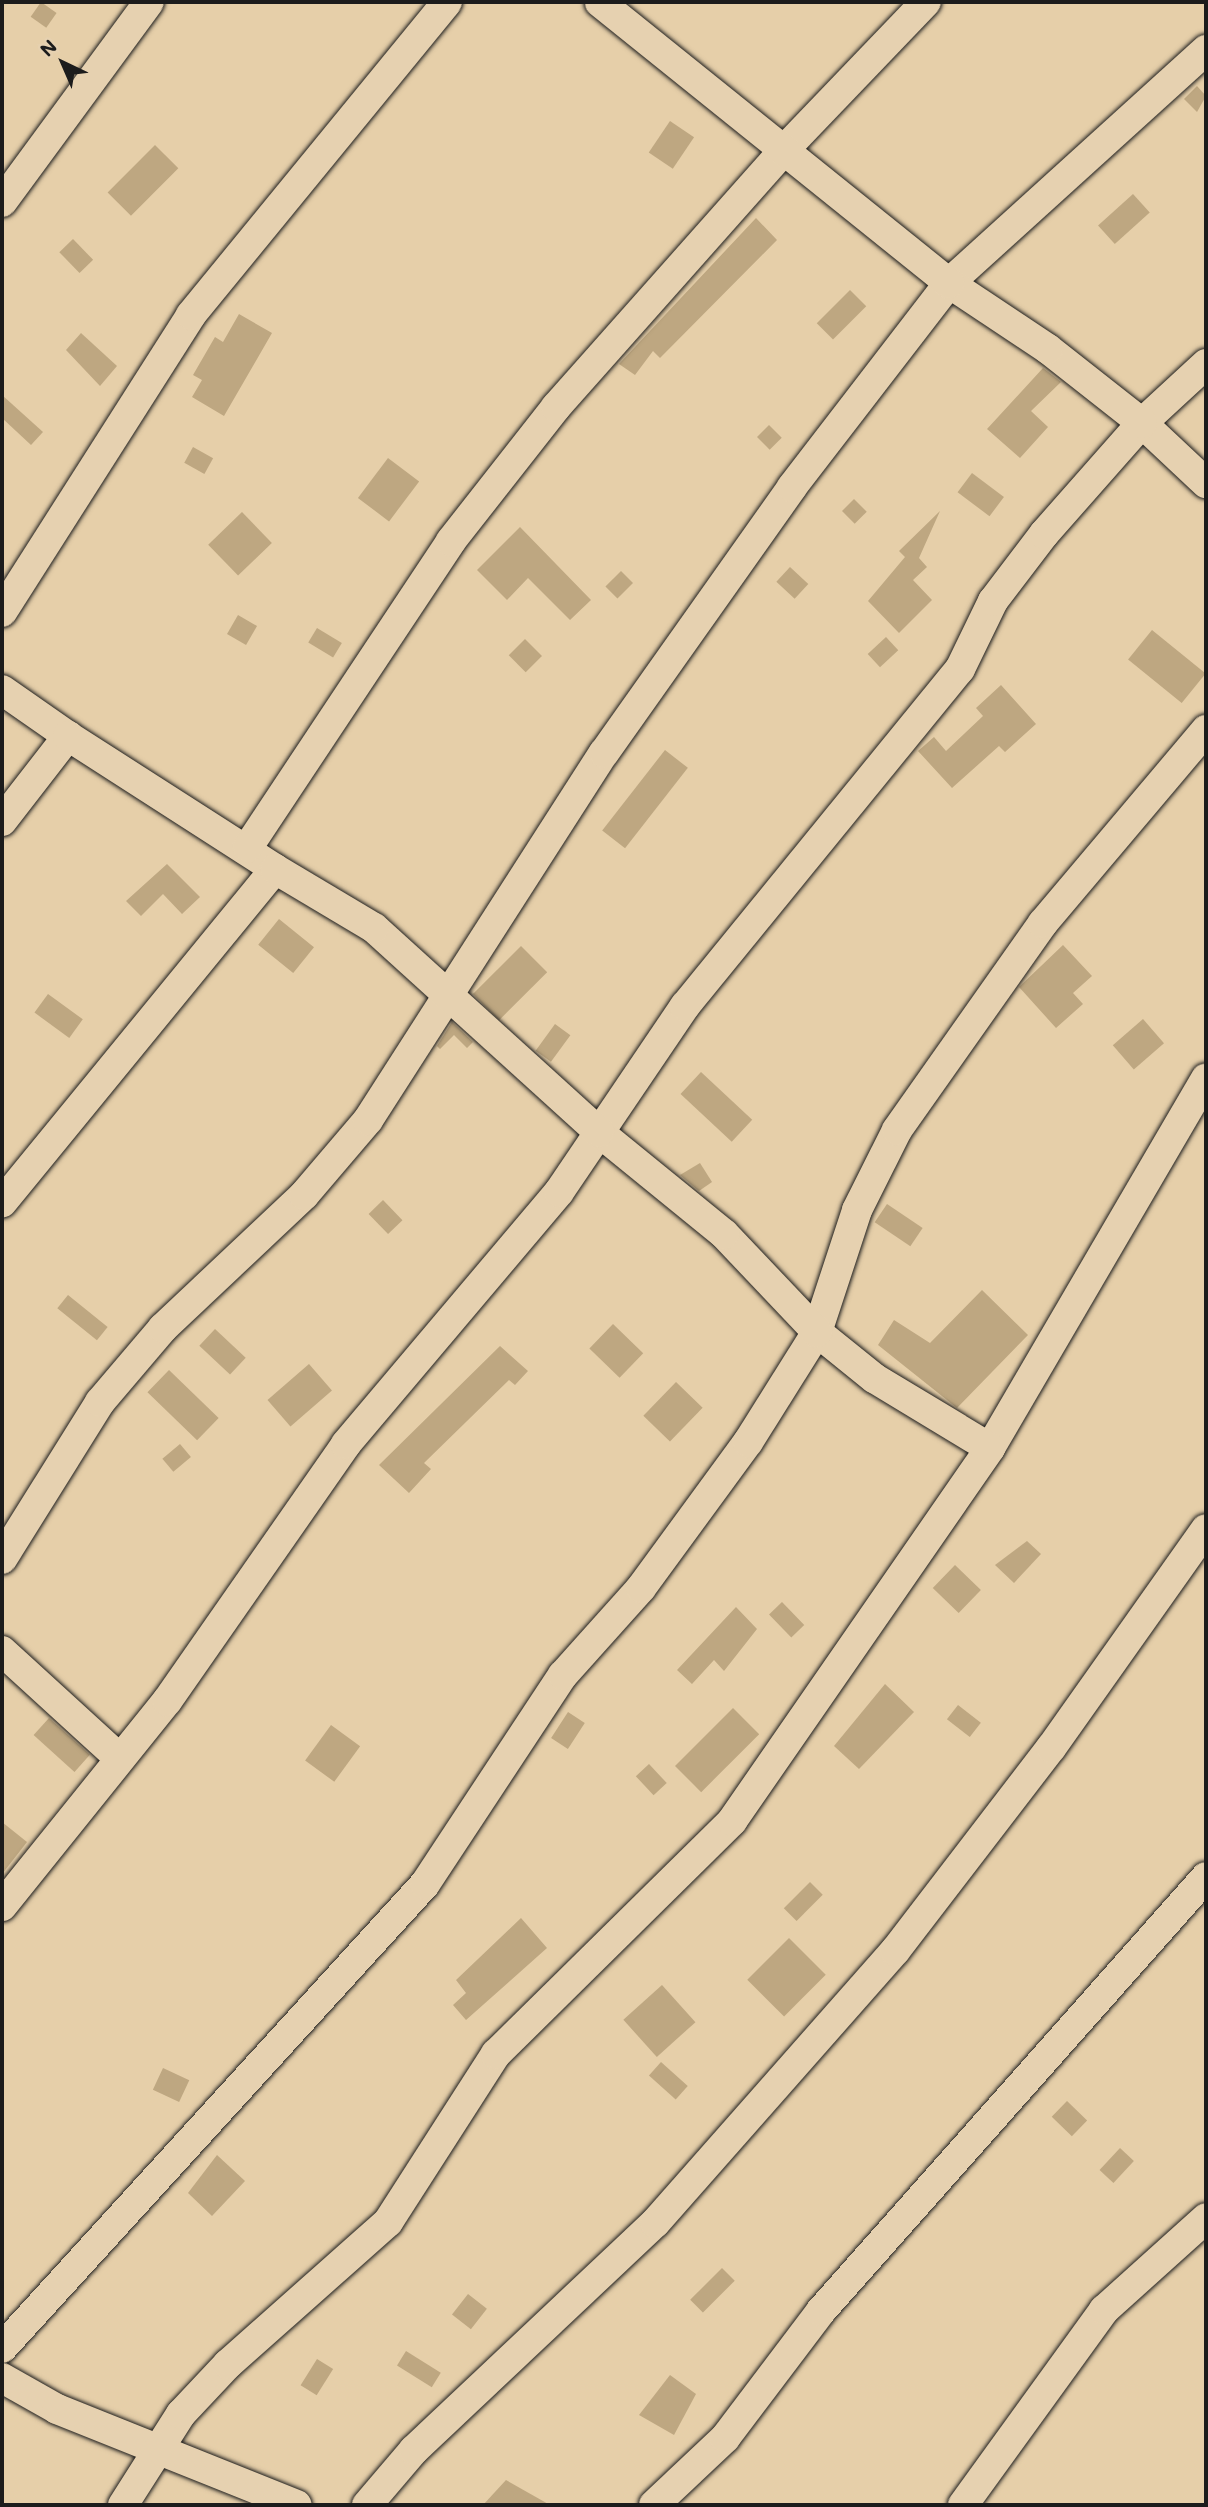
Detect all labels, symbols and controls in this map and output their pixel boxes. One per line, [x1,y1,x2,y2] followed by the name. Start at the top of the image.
[28,28,98,98] north arrow
[34,34,62,62] text: N

